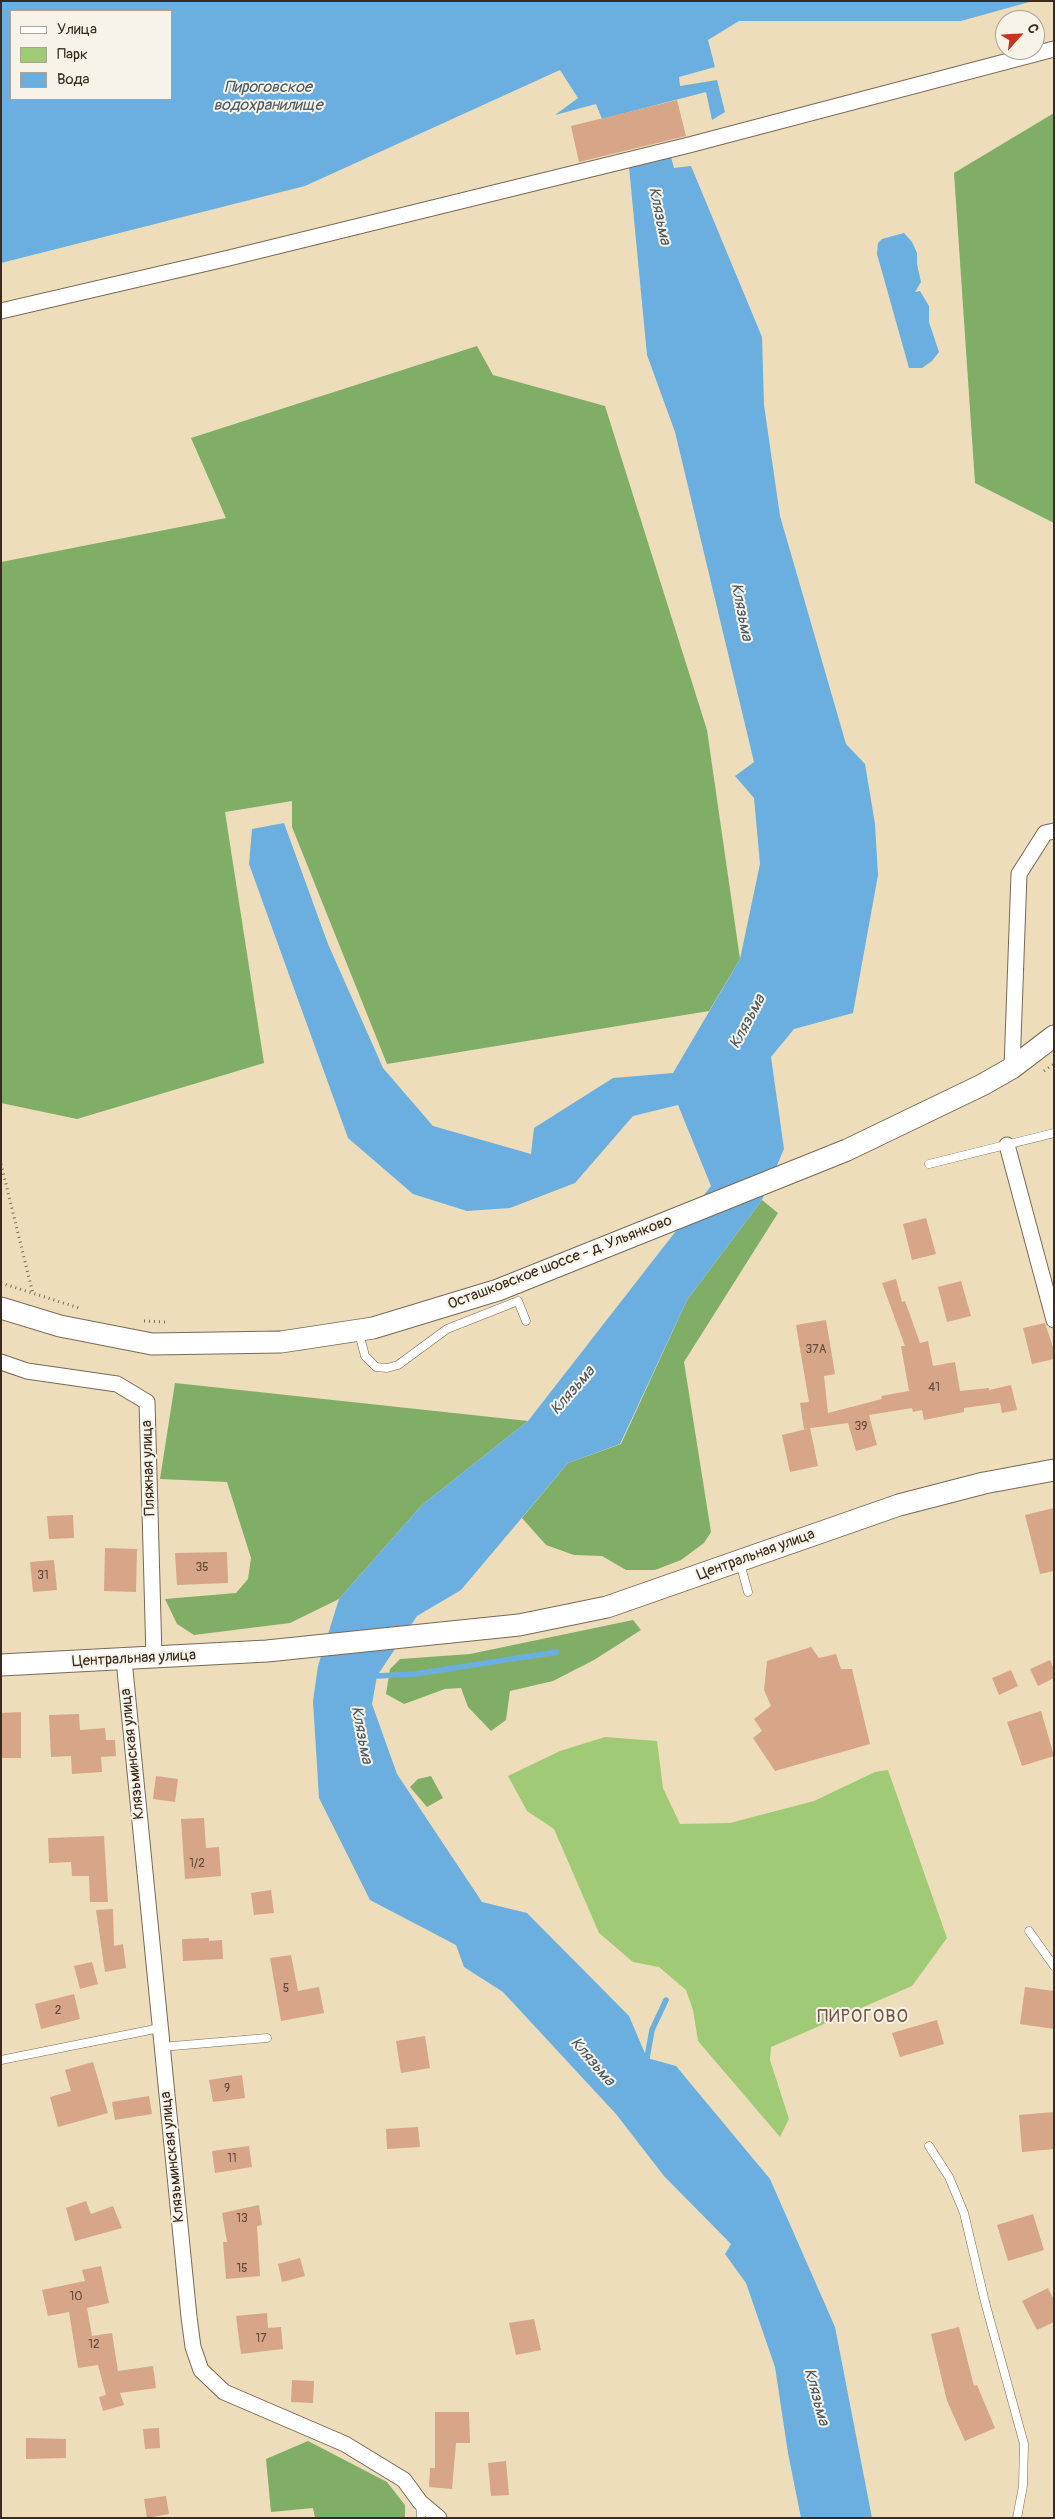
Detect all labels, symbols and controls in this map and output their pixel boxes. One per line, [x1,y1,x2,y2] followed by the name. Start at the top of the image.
[10,10,172,100] legend
[995,10,1045,60] north arrow
[57,20,97,39] text: Улица
[1023,21,1043,36] text: С
[57,45,88,64] text: Парк
[57,70,90,89] text: Вода
[213,78,323,116] water label: Пироговское водохранилище
[644,186,674,246] water label: Клязьма
[726,582,756,642] water label: Клязьма
[726,992,770,1052] water label: Клязьма
[445,1212,675,1314] street label: Осташковское шоссе - д. Ульянково
[806,1343,826,1357] house number: 37А
[547,1363,599,1419] water label: Клязьма
[928,1381,940,1395] house number: 41
[138,1420,160,1516] street label: Пляжная улица
[855,1420,867,1434] house number: 39
[695,1525,817,1585] street label: Центральная улица
[195,1561,209,1575] house number: 35
[37,1569,49,1583] house number: 31
[72,1647,196,1671] street label: Центральная улица
[117,1688,149,1820] street label: Клязьминская улица
[346,1705,376,1765] water label: Клязьма
[189,1857,205,1871] house number: 1/2
[283,1982,289,1996] house number: 5
[55,2004,61,2018] house number: 2
[816,2006,910,2028] district label: ПИРОГОВО
[566,2034,618,2090] water label: Клязьма
[224,2082,230,2096] house number: 9
[157,2091,189,2223] street label: Клязьминская улица
[227,2152,237,2166] house number: 11
[236,2212,248,2226] house number: 13
[236,2262,248,2276] house number: 15
[70,2290,82,2304] house number: 10
[255,2332,267,2346] house number: 17
[88,2338,100,2352] house number: 12
[799,2366,833,2428] water label: Клязьма

